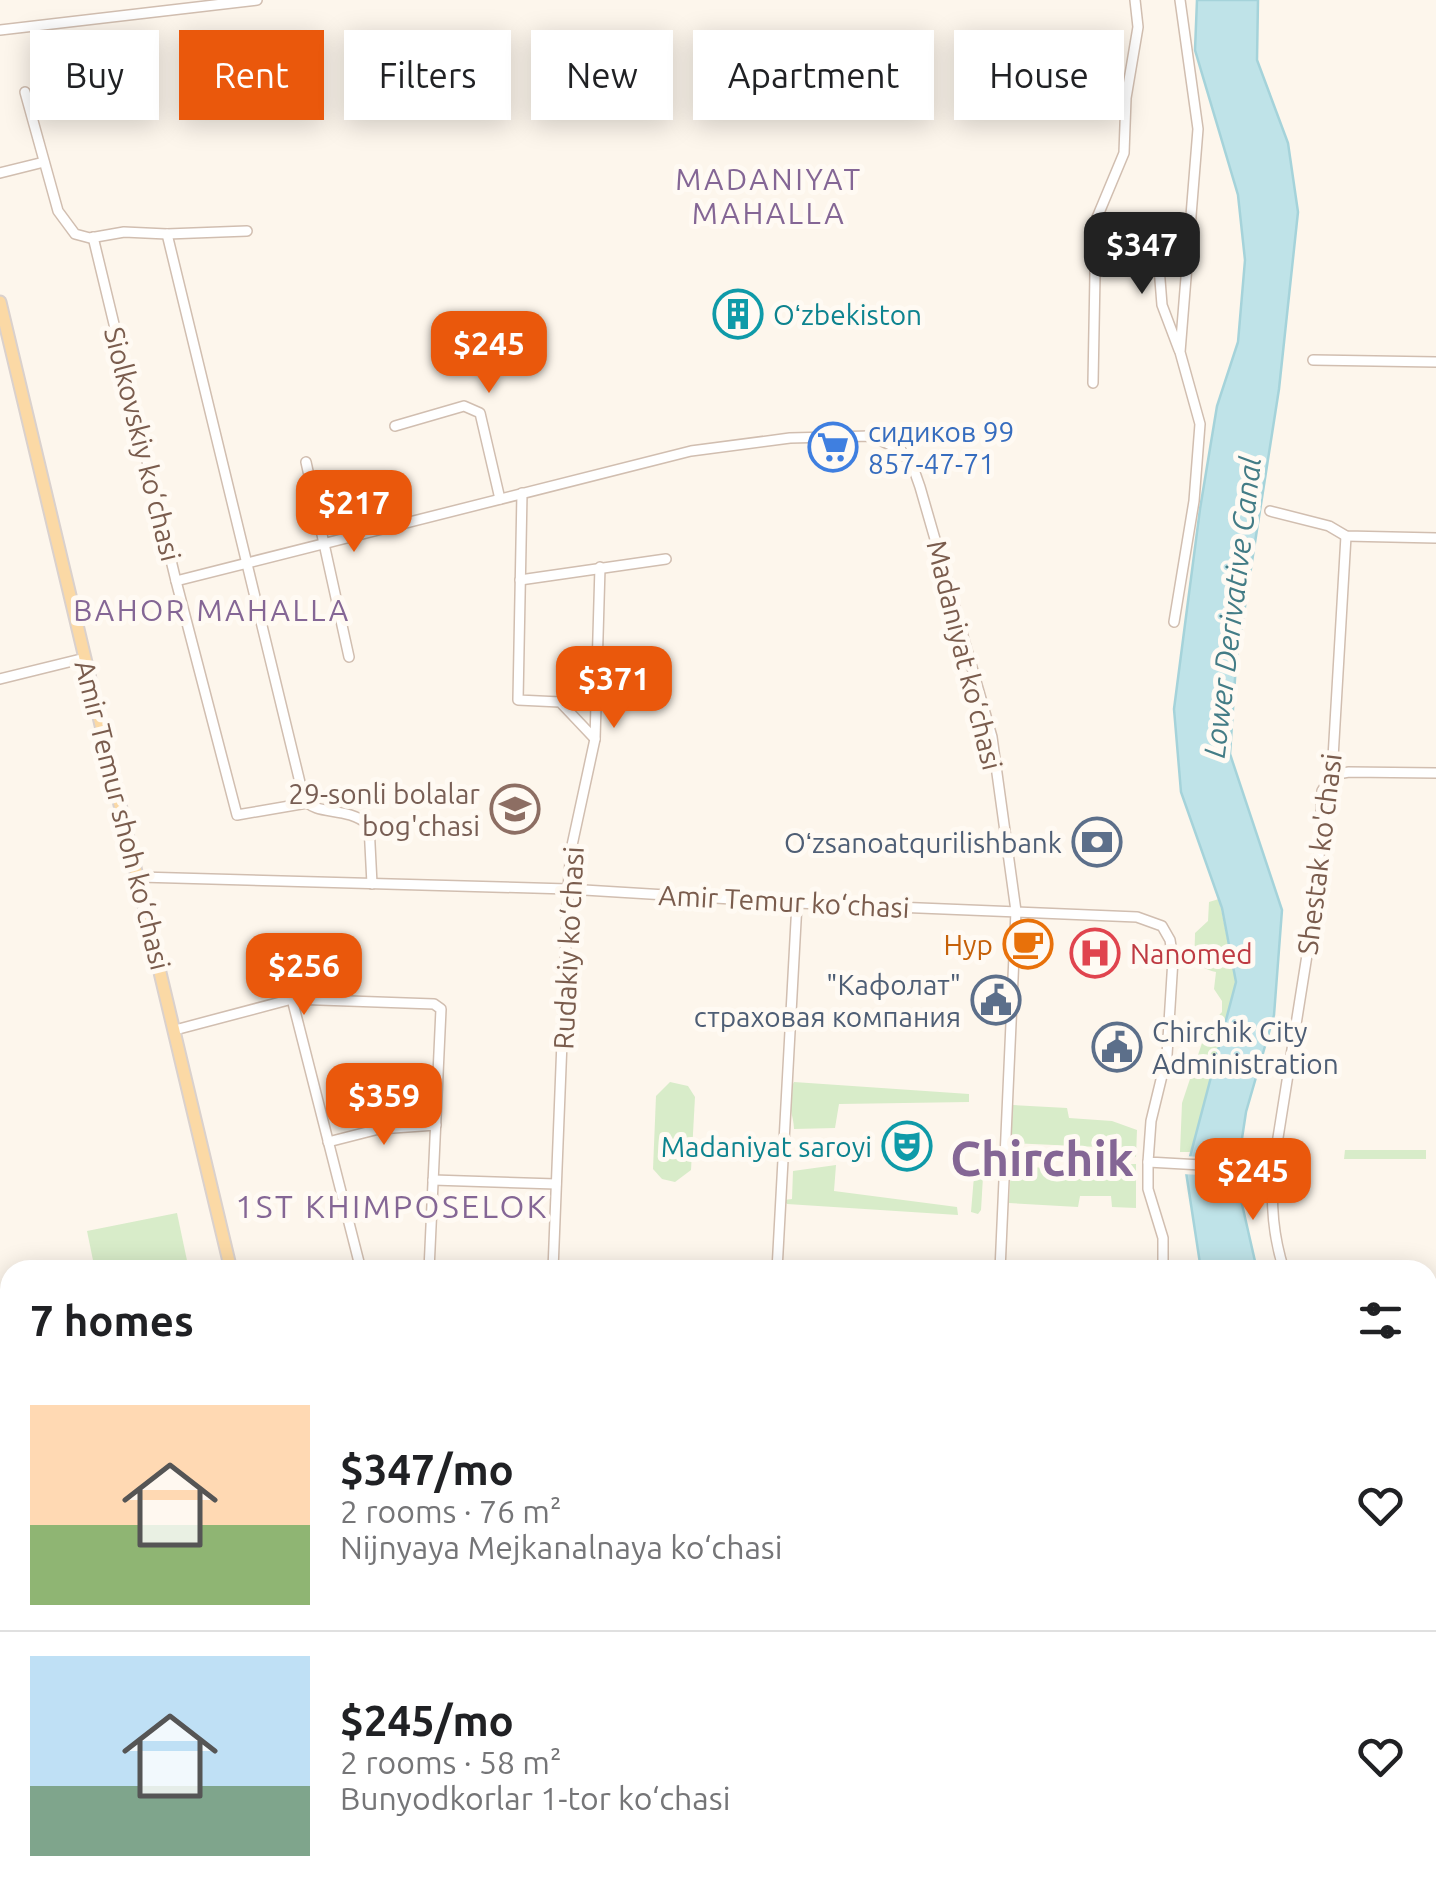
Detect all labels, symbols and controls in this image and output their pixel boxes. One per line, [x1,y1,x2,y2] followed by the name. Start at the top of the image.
[30,30,159,120] chip: Buy
[179,30,324,120] chip: Rent
[344,30,511,120] chip: Filters
[531,30,673,120] chip: New
[693,30,934,120] chip: Apartment
[954,30,1124,120] chip: House
[675,162,863,230] district label: MADANIYAT MAHALLA
[1083,212,1201,297] pin: $347
[1106,226,1178,262] text: $347
[712,288,764,340] building icon: Oʻzbekiston
[773,299,922,330] place label: Oʻzbekiston
[430,311,548,396] pin: $245
[99,324,187,564] street label: Siolkovskiy ko‘chasi
[453,325,525,361] text: $245
[868,416,1014,479] place label: сидиков 99 857-47-71
[807,421,859,473] supermarket icon: сидиков 99 857-47-71
[1197,454,1267,760] water label: Lower Derivative Canal
[295,470,413,555] pin: $217
[318,484,390,520] text: $217
[921,537,1009,773] street label: Madaniyat ko‘chasi
[73,593,351,627] district label: BAHOR MAHALLA
[555,646,673,731] pin: $371
[69,657,177,973] street label: Amir Temur shoh ko‘chasi
[578,660,650,696] text: $371
[1291,752,1347,956] street label: Shestak ko'chasi
[288,778,480,841] place label: 29-sonli bolalar bog'chasi
[489,783,541,835] school or university icon: 29-sonli bolalar bog'chasi
[1071,816,1123,868] bank icon: Oʻzsanoatqurilishbank
[784,827,1062,858] place label: Oʻzsanoatqurilishbank
[547,846,589,1050] street label: Rudakiy ko‘chasi
[658,879,910,923] street label: Amir Temur ko‘chasi
[1002,918,1054,970] cafe icon: Нур
[1069,927,1121,979] hospital icon: Nanomed
[944,929,993,960] place label: Нур
[245,933,363,1018] pin: $256
[1130,938,1253,969] place label: Nanomed
[268,947,340,983] text: $256
[694,969,961,1032] place label: "Кафолат" страховая компания
[970,974,1022,1026] public building icon: "Кафолат" страховая компания
[1152,1016,1339,1079] place label: Chirchik City Administration
[1091,1021,1143,1073] public building icon: Chirchik City Administration
[325,1063,443,1148] pin: $359
[348,1077,420,1113] text: $359
[881,1120,933,1172] theatre icon: Madaniyat saroyi
[661,1131,872,1162] place label: Madaniyat saroyi
[950,1131,1134,1185] district label: Chirchik
[1194,1138,1312,1223] pin: $245
[1217,1152,1289,1188] text: $245
[235,1188,549,1224] district label: 1ST KHIMPOSELOK
[1353,1293,1408,1348] icon: filters
[30,1297,194,1344] text: 7 homes
[110,1445,230,1565] icon: home
[340,1446,514,1493] text: $347/mo
[1353,1478,1408,1533] icon: heart
[340,1493,561,1529] text: 2 rooms · 76 m²
[340,1529,783,1565] text: Nijnyaya Mejkanalnaya ko‘chasi
[110,1696,230,1816] icon: home
[340,1697,514,1744] text: $245/mo
[1353,1729,1408,1784] icon: heart
[340,1744,561,1780] text: 2 rooms · 58 m²
[340,1780,730,1816] text: Bunyodkorlar 1-tor ko‘chasi

